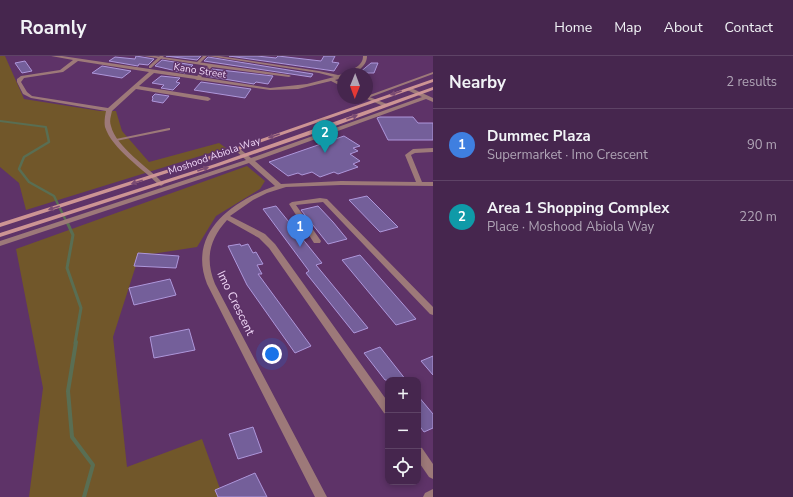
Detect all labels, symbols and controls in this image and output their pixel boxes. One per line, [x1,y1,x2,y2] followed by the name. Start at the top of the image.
[20,15,87,41] text: Roamly
[554,18,592,37] text: Home
[614,18,642,37] text: Map
[664,18,703,37] text: About
[725,18,773,37] text: Contact
[173,60,227,82] street label: Kano Street
[337,68,373,104] north arrow
[449,71,506,94] text: Nearby
[726,73,777,91] text: 2 results
[390,90,402,96] one-way arrow
[347,114,359,120] one-way arrow
[312,120,338,153] pin: 2
[487,126,591,146] text: Dummec Plaza
[166,133,263,178] street label: Moshood Abiola Way
[267,134,279,140] one-way arrow
[458,136,466,154] text: 1
[747,136,777,154] text: 90 m
[487,146,648,164] text: Supermarket · Imo Crescent
[198,166,210,172] one-way arrow
[131,179,143,185] one-way arrow
[487,198,669,218] text: Area 1 Shopping Complex
[48,205,60,211] one-way arrow
[458,208,466,226] text: 2
[739,208,777,226] text: 220 m
[287,214,313,247] pin: 1
[487,218,654,236] text: Place · Moshood Abiola Way
[213,268,259,339] street label: Imo Crescent
[262,344,282,364] your location
[385,377,421,485] map controls
[385,377,421,413] button: +
[385,413,421,449] button: −
[385,449,421,485] button: locate

